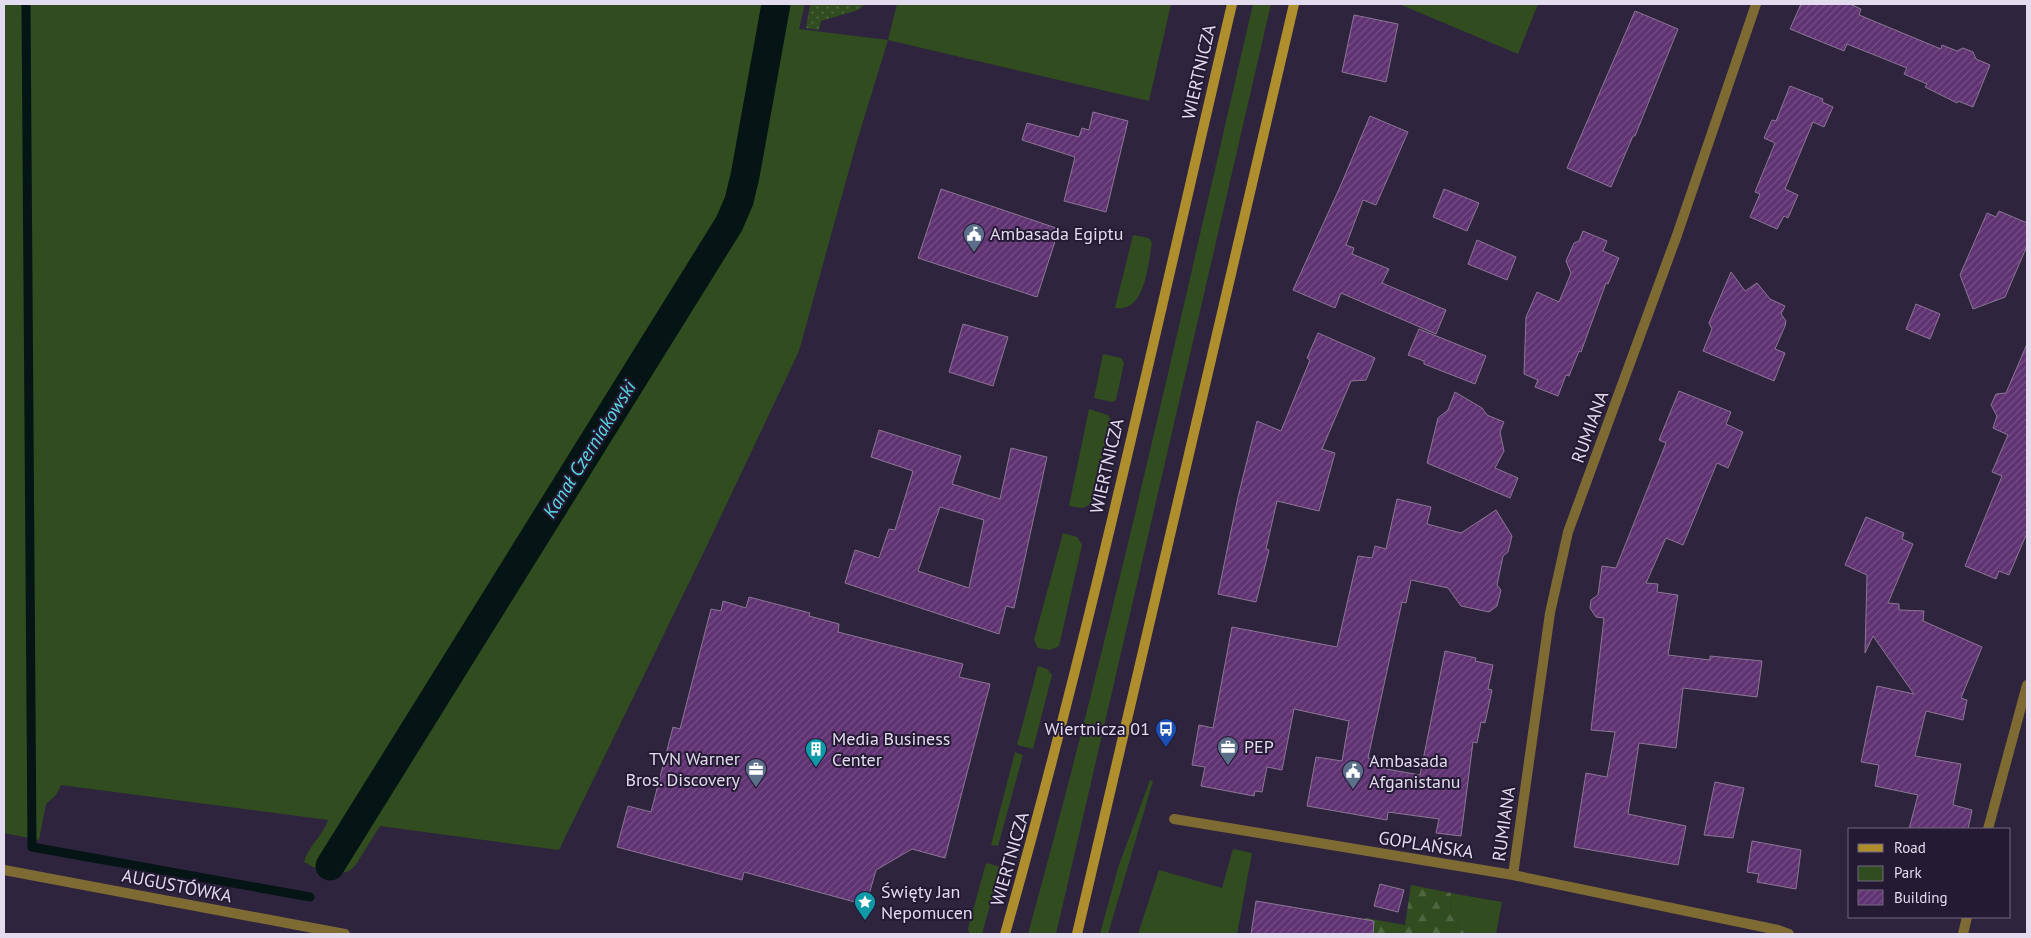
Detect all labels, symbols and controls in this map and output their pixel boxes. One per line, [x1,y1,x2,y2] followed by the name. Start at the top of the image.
[1176,22,1221,122] street label: WIERTNICZA
[962,222,986,253] public building icon: Ambasada Egiptu
[990,222,1123,245] place label: Ambasada Egiptu
[537,375,641,522] water label: Kanał Czerniakowski
[1566,387,1613,466] street label: RUMIANA
[1084,416,1129,516] street label: WIERTNICZA
[1044,717,1150,740] place label: Wiertnicza 01
[1154,717,1178,748] bus stop icon: Wiertnicza 01
[832,727,950,771] place label: Media Business Center
[1216,735,1240,766] office icon: PEP
[1244,735,1274,758] place label: PEP
[804,737,828,768] building icon: Media Business Center
[625,747,741,791] place label: TVN Warner Bros. Discovery
[1369,749,1461,793] place label: Ambasada Afganistanu
[744,757,768,788] office icon: TVN Warner Bros. Discovery
[1341,759,1365,790] public building icon: Ambasada Afganistanu
[1487,785,1520,863] street label: RUMIANA
[985,809,1034,908] street label: WIERTNICZA
[1377,826,1476,863] street label: GOPLAŃSKA
[1848,828,2011,918] legend
[1894,838,1926,857] text: Road
[1894,863,1922,882] text: Park
[120,864,234,908] street label: AUGUSTÓWKA
[881,880,973,924] place label: Święty Jan Nepomucen
[1894,888,1948,907] text: Building
[853,890,877,921] place icon: Święty Jan Nepomucen

